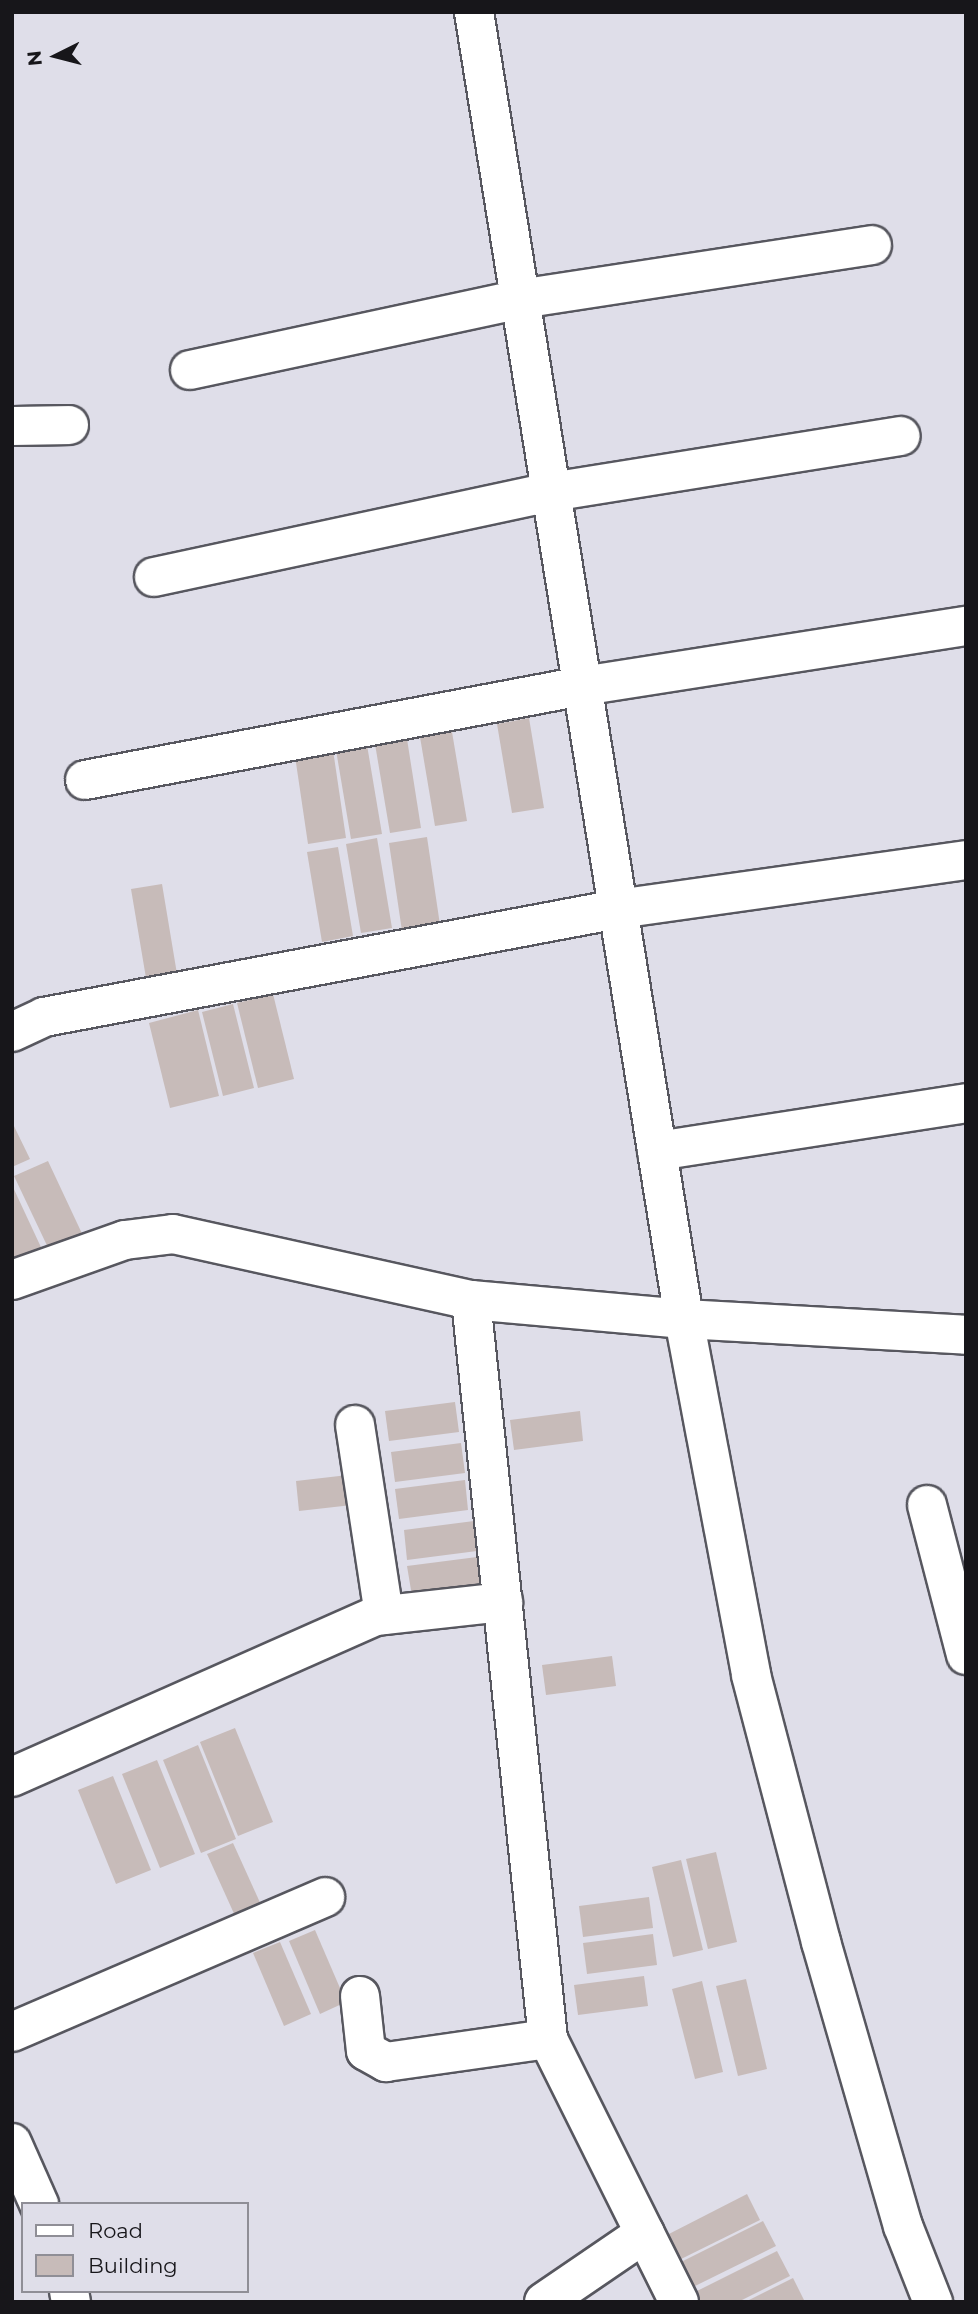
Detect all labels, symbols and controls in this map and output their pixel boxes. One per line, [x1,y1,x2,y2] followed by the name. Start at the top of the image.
[21,21,91,91] north arrow
[22,49,47,67] text: N
[21,2202,248,2293] legend
[88,2218,143,2243] text: Road
[88,2253,178,2278] text: Building

